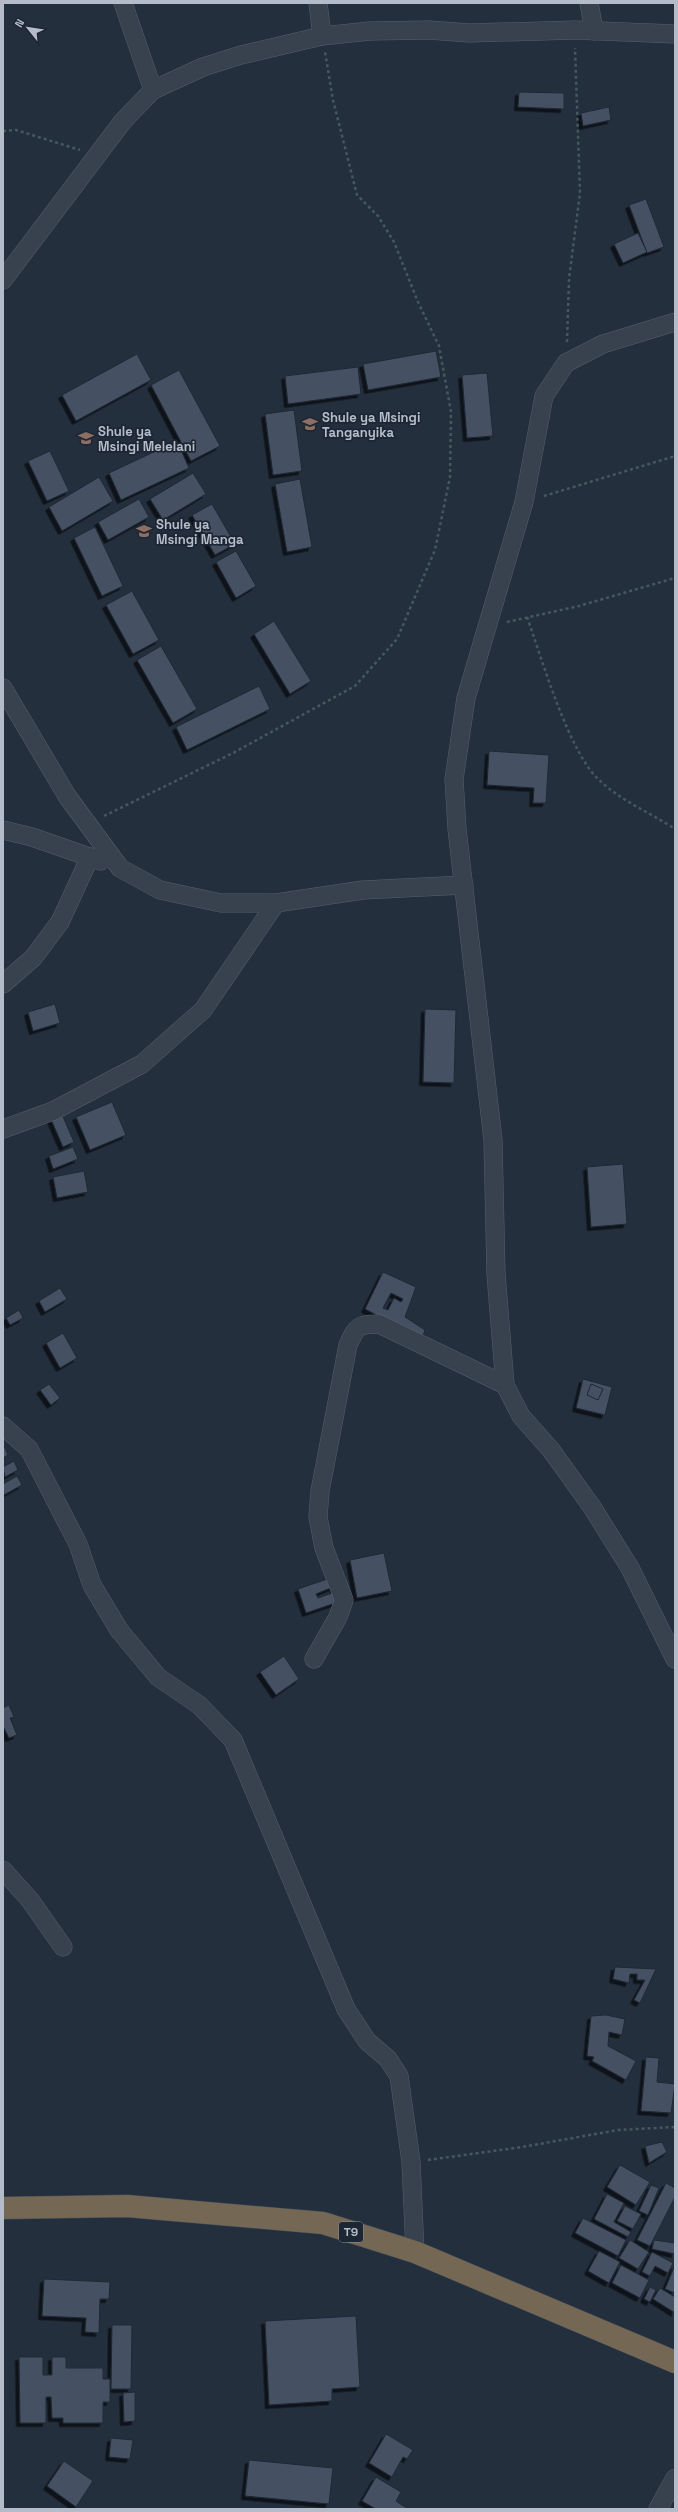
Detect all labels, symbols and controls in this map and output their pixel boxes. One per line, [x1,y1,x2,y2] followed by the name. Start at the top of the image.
[8,8,48,48] north arrow
[11,16,27,30] text: N
[322,409,420,441] place label: Shule ya Msingi Tanganyika
[301,415,319,433] school or university icon: Shule ya Msingi Tanganyika
[98,423,195,455] place label: Shule ya Msingi Melelani
[77,429,95,447] school or university icon: Shule ya Msingi Melelani
[156,516,244,548] place label: Shule ya Msingi Manga
[135,522,153,540] school or university icon: Shule ya Msingi Manga
[339,2222,363,2242] road number: T9

